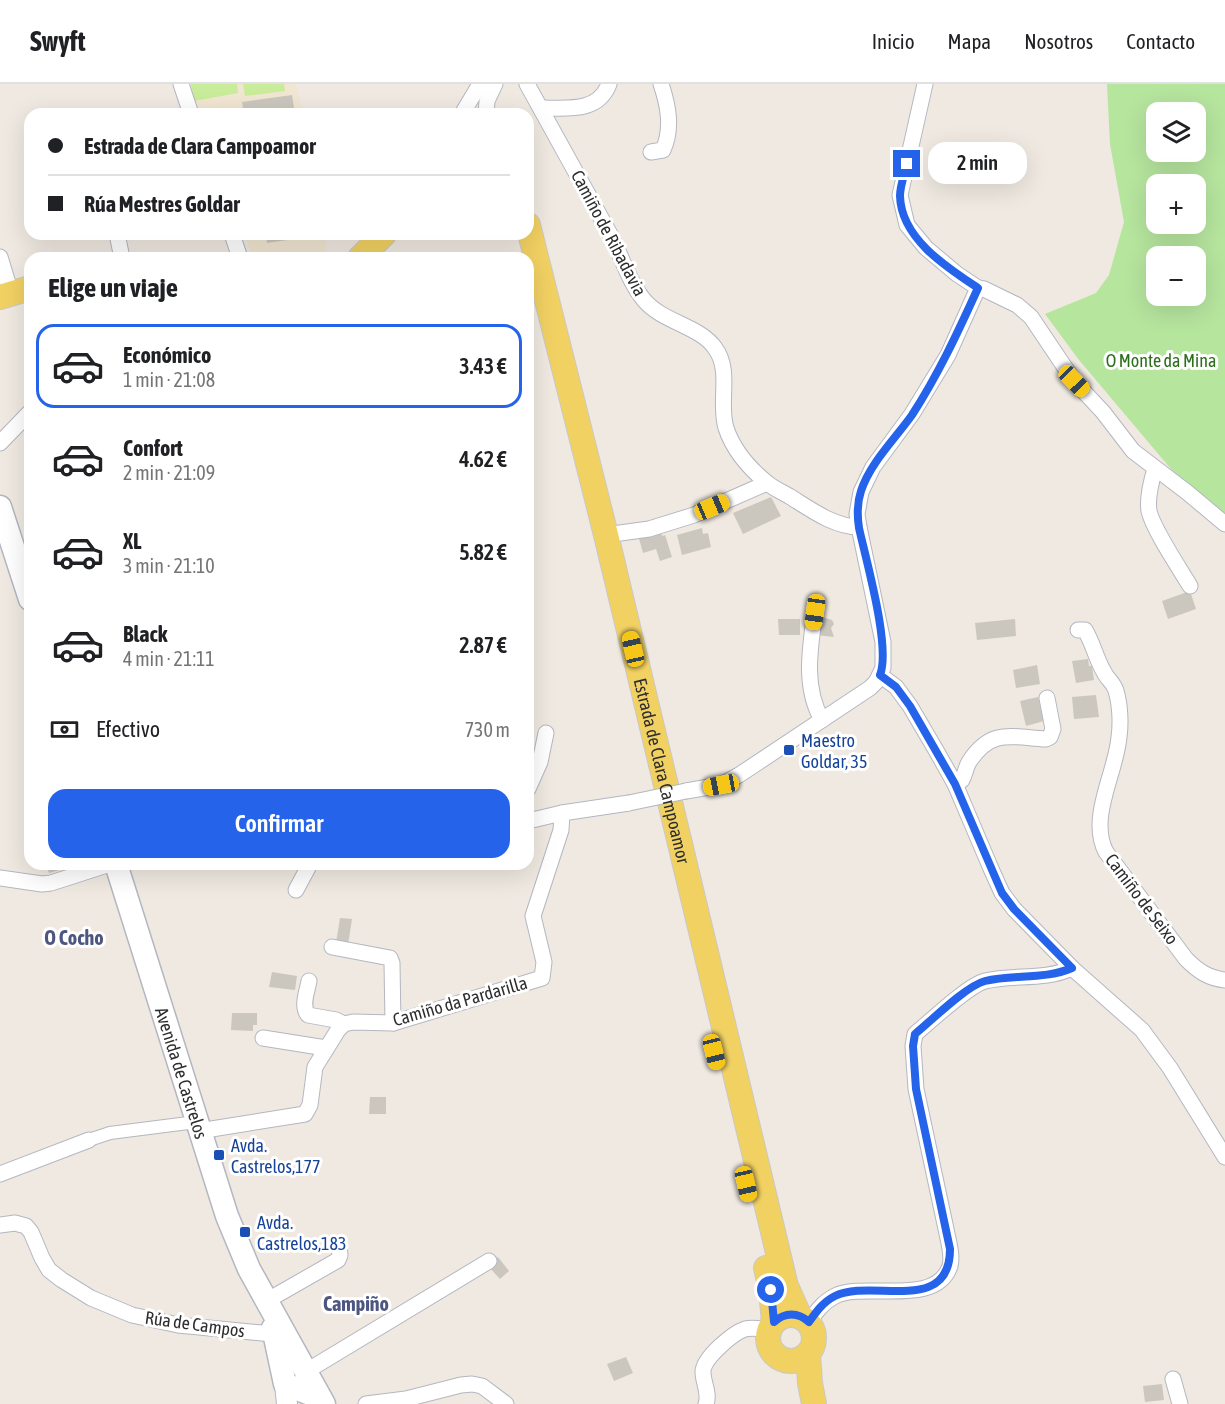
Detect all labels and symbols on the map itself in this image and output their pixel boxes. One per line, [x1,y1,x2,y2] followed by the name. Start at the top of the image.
[928,143,1027,185] callout: 2 min
[893,150,920,177] route end
[567,167,651,299] street label: Camiño de Ribadavia
[1106,350,1216,371] park label: O Monte da Mina
[1055,362,1093,400] car
[692,492,732,522] car
[804,593,826,631] car
[620,629,646,669] car
[630,676,695,866] street label: Estrada de Clara Campoamor
[801,730,868,772] place label: Maestro Goldar, 35
[782,743,796,757] marker: Maestro Goldar, 35
[702,773,740,797] car
[1101,850,1183,948] street label: Camiño de Seixo
[44,926,104,949] district label: O Cocho
[390,972,530,1030] street label: Camiño da Pardarilla
[151,1005,212,1141] street label: Avenida de Castrelos
[701,1032,727,1072] car
[231,1135,320,1177] place label: Avda. Castrelos,177
[212,1148,226,1162] marker: Avda. Castrelos,177
[733,1164,759,1204] car
[257,1212,346,1254] place label: Avda. Castrelos,183
[238,1225,252,1239] marker: Avda. Castrelos,183
[757,1276,784,1303] route start
[323,1292,389,1315] district label: Campiño
[144,1307,246,1341] street label: Rúa de Campos

